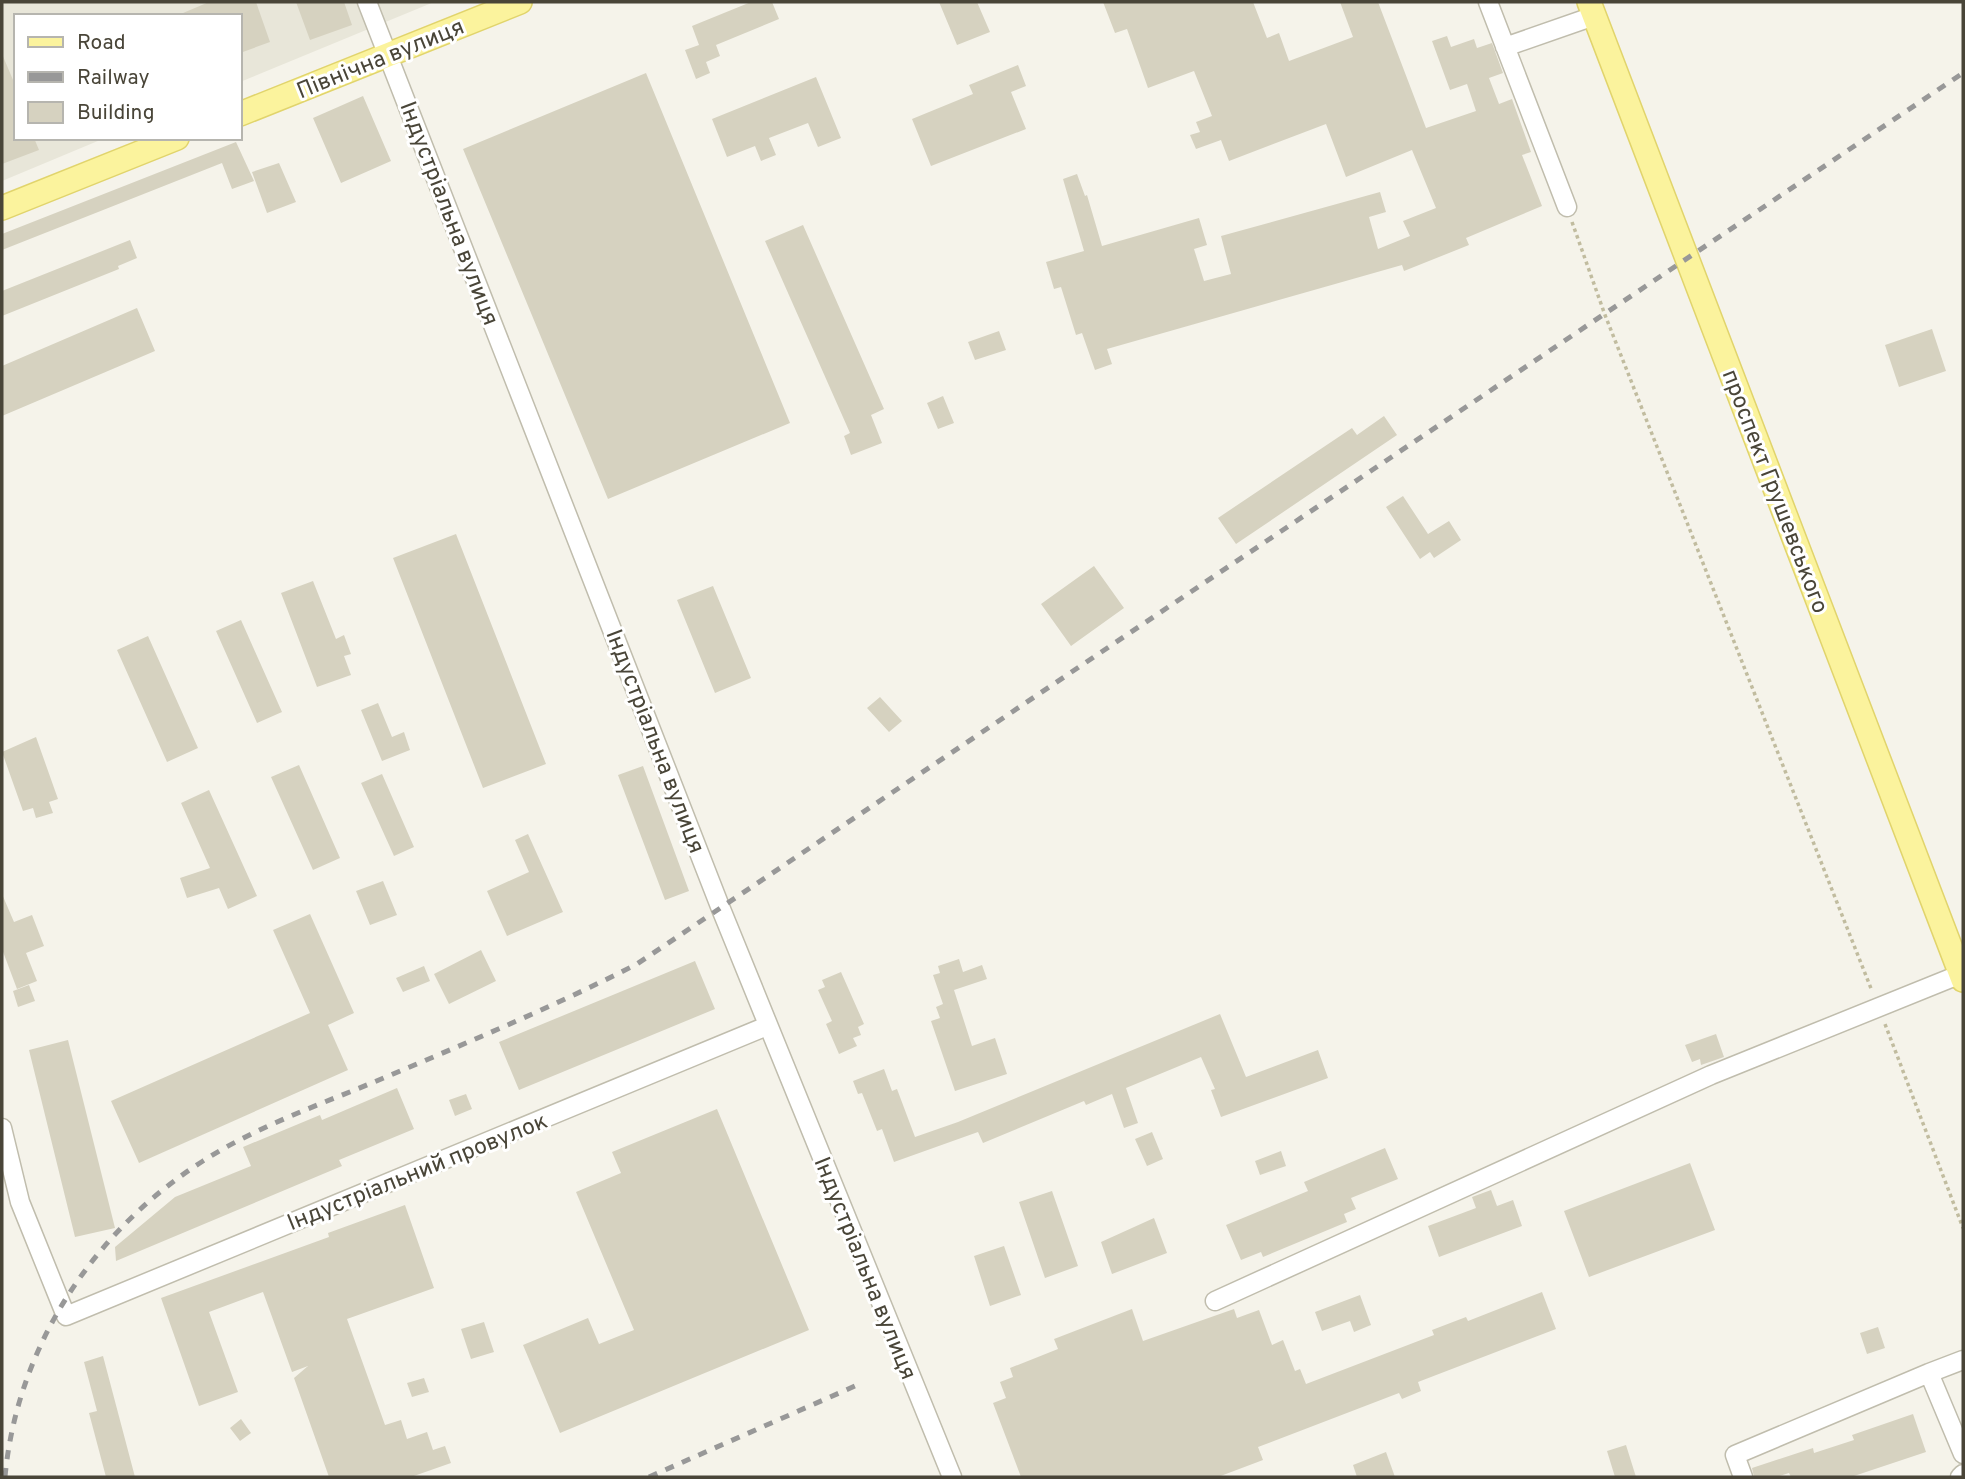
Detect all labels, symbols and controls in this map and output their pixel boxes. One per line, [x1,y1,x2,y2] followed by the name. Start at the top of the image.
[14,14,242,140] legend
[293,14,469,107] street label: Північна вулиця
[77,30,126,57] text: Road
[77,65,150,92] text: Railway
[392,98,504,330] street label: Індустріальна вулиця
[77,100,155,127] text: Building
[1714,366,1834,618] street label: проспект Грушевського
[598,626,710,858] street label: Індустріальна вулиця
[284,1108,552,1239] street label: Індустріальний провулок
[806,1153,922,1385] street label: Індустріальна вулиця

